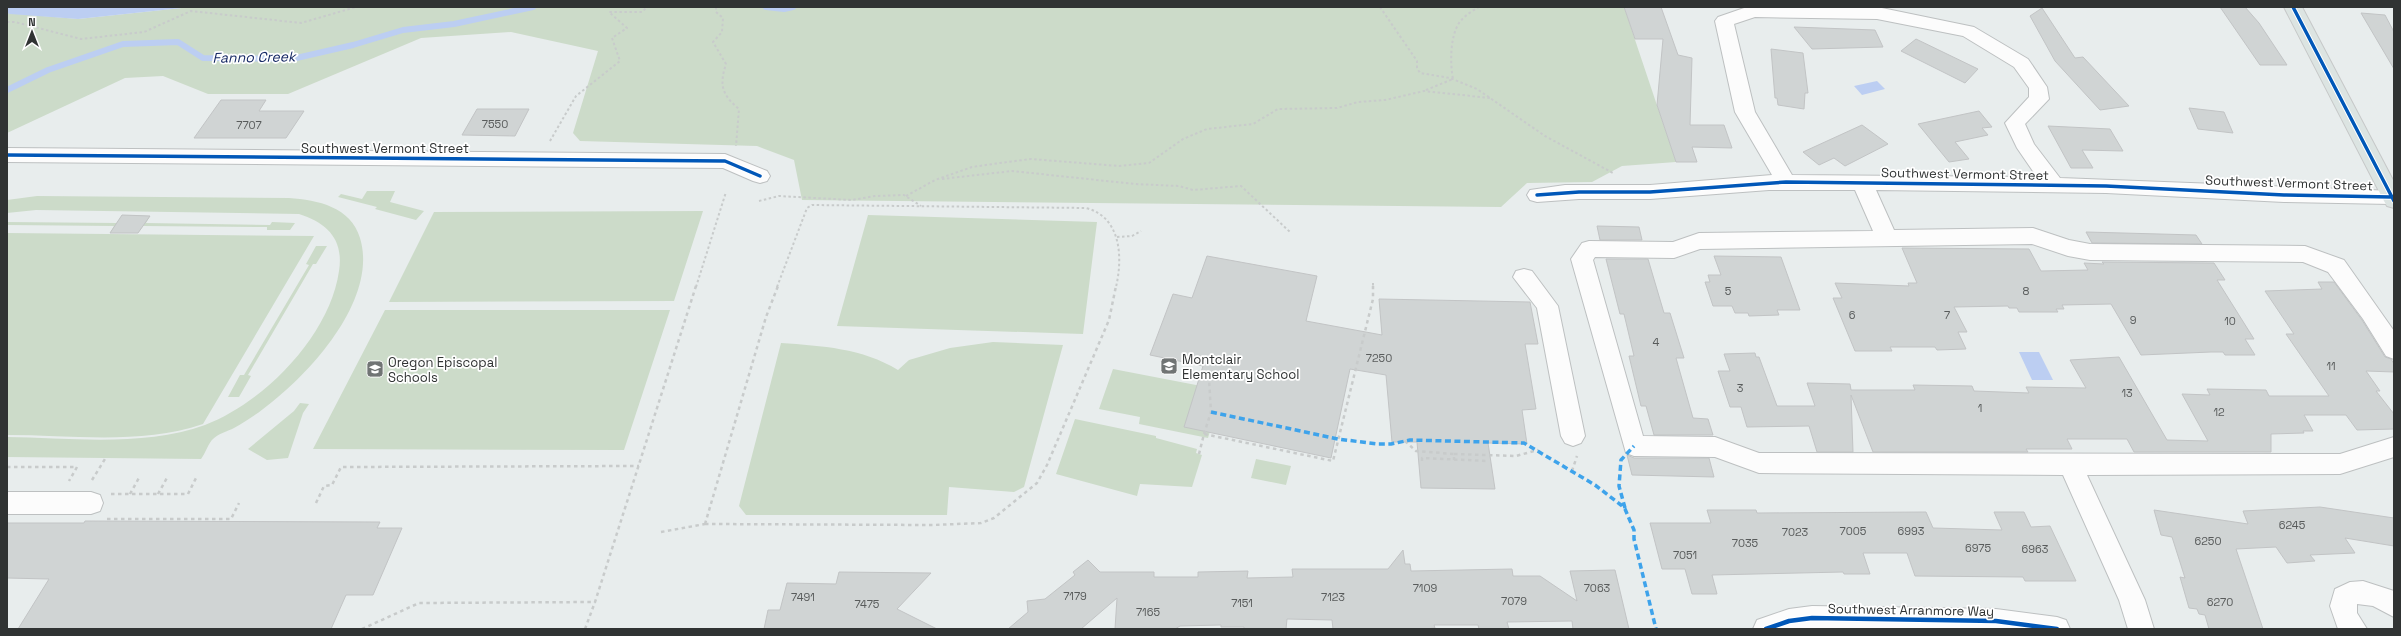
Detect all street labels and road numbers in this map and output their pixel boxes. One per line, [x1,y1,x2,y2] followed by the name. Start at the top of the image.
[301,140,469,157] street label: Southwest Vermont Street
[1881,164,2049,184] street label: Southwest Vermont Street
[2205,172,2373,194] street label: Southwest Vermont Street
[1828,600,1994,620] street label: Southwest Arranmore Way

